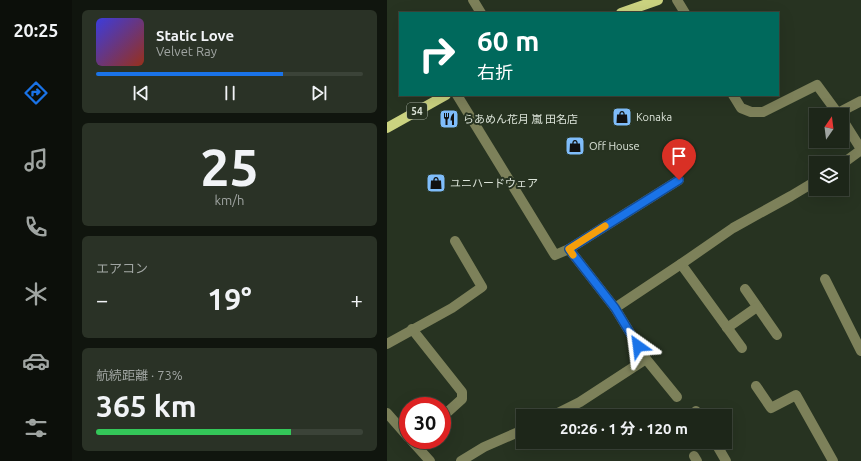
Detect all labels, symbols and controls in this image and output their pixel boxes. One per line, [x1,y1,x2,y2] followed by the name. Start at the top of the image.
[13,20,59,40] text: 20:25
[477,25,539,56] text: 60 m
[156,27,234,44] text: Static Love
[411,28,463,80] icon: right
[156,44,217,58] text: Velvet Ray
[477,62,513,82] text: 右折
[22,79,50,107] icon: directions
[130,82,152,104] icon: previous
[219,82,241,104] icon: pause
[308,82,330,104] icon: next
[407,103,427,119] road number: 54
[611,106,633,128] shop icon: Konaka
[438,108,460,130] restaurant icon: らあめん花月 嵐 田名店
[809,108,849,148] north arrow
[809,108,849,196] map controls
[636,111,672,123] place label: Konaka
[463,113,578,125] place label: らあめん花月 嵐 田名店
[564,135,586,157] shop icon: Off House
[200,138,259,196] text: 25
[662,139,696,180] pin
[589,140,640,152] place label: Off House
[668,145,690,167] icon: arrive
[22,146,50,174] icon: music
[809,156,849,196] button: layers
[425,172,447,194] shop icon: ユニハードウェア
[450,177,538,189] place label: ユニハードウェア
[214,193,245,207] text: km/h
[22,213,50,241] icon: phone
[96,261,148,275] text: エアコン
[22,280,50,308] icon: climate
[207,282,252,316] text: 19°
[96,287,108,312] text: −
[351,287,363,312] text: +
[617,325,659,367] position arrow
[22,347,50,375] icon: car
[96,368,183,382] text: 航続距離 · 73%
[96,389,197,423] text: 365 km
[399,397,451,449] speed limit sign: 30
[22,414,50,442] icon: filters
[560,420,688,437] text: 20:26 · 1 分 · 120 m

